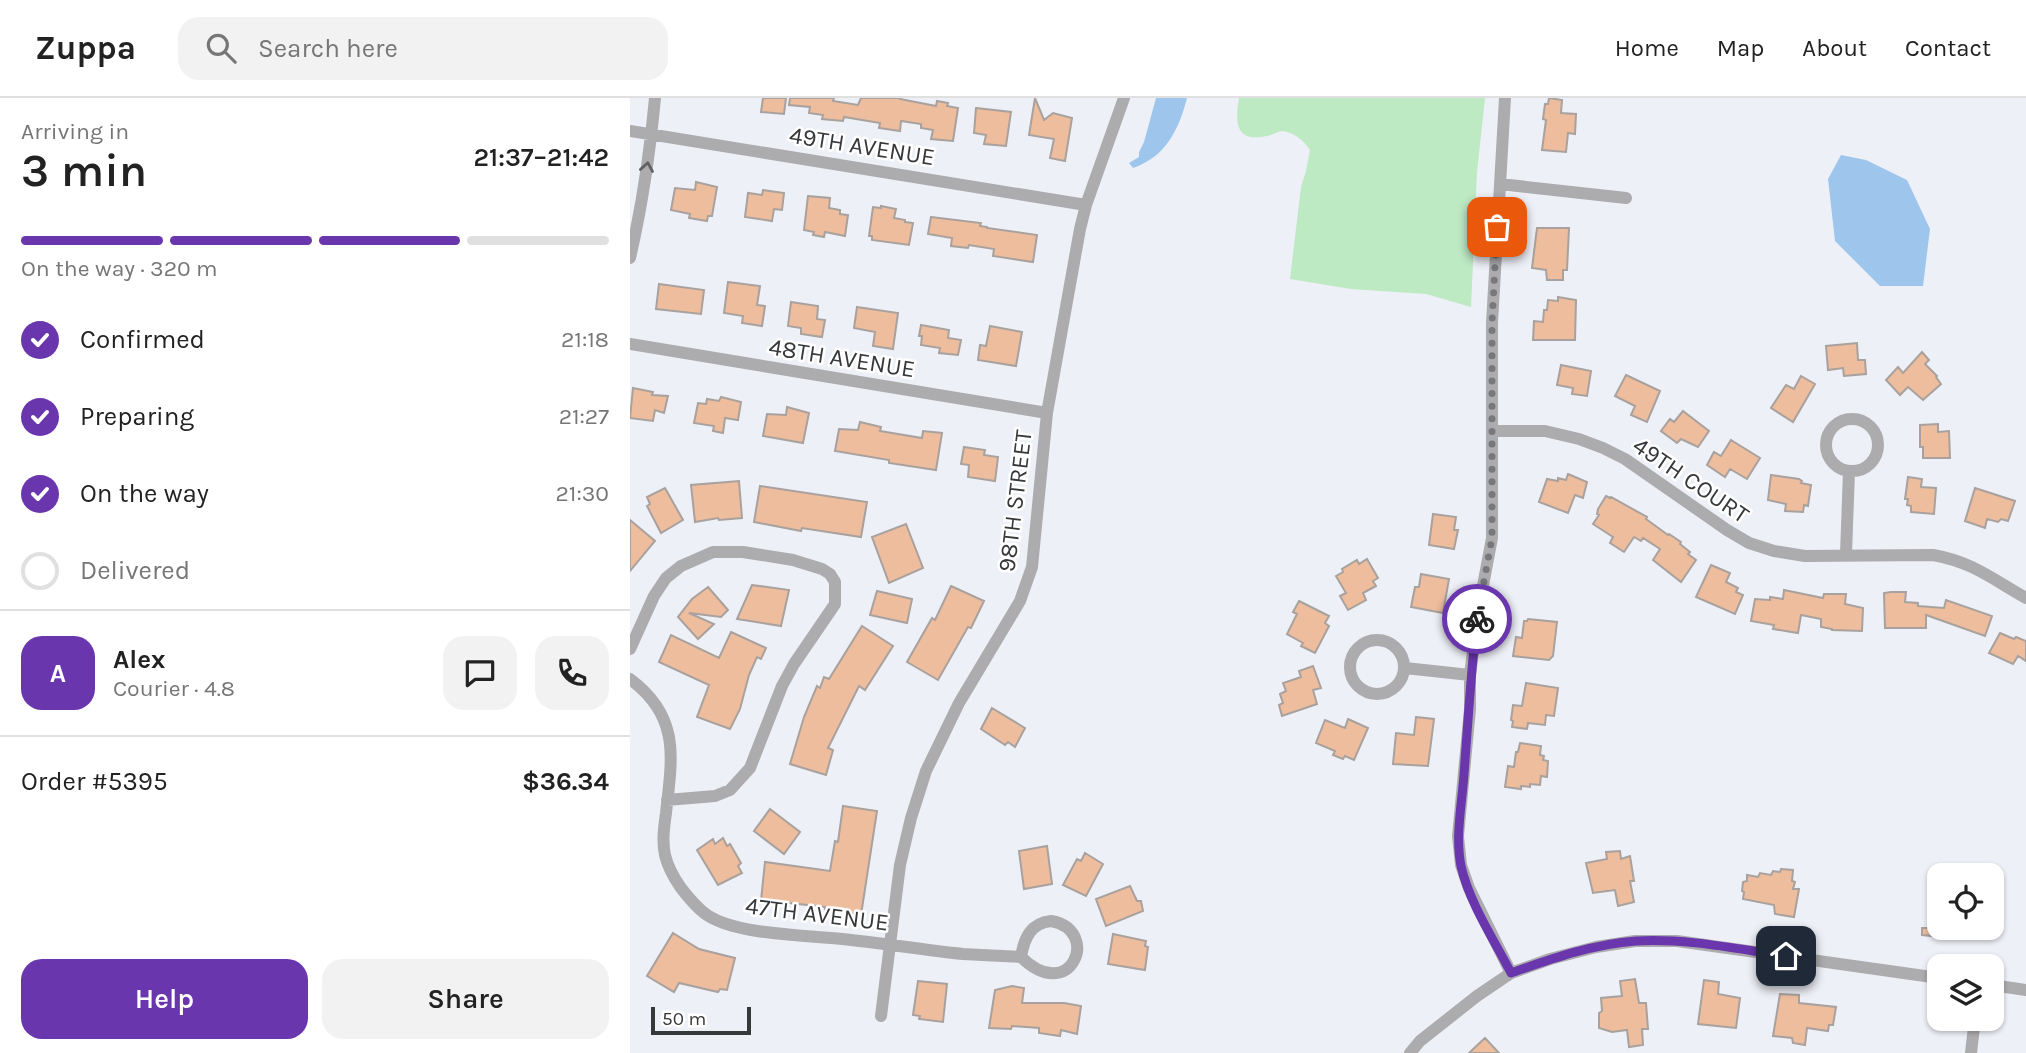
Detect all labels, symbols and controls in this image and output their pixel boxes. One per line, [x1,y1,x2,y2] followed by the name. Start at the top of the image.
[178,17,668,80] search box
[35,29,136,67] text: Zuppa
[202,29,240,67] icon: search
[258,33,398,64] text: Search here
[1615,34,1679,62] text: Home
[1717,34,1764,62] text: Map
[1802,34,1867,62] text: About
[1905,34,1991,62] text: Contact
[21,118,129,145] text: Arriving in
[787,121,937,171] street label: 49TH AVENUE
[474,142,609,173] text: 21:37–21:42
[21,144,147,198] text: 3 min
[639,161,654,173] one-way arrow
[1467,197,1527,257] pin
[1478,208,1516,246] icon: bag
[21,255,218,282] text: On the way · 320 m
[21,321,59,359] icon: check
[80,324,205,355] text: Confirmed
[561,326,609,353] text: 21:18
[767,333,917,383] street label: 48TH AVENUE
[21,398,59,436] icon: check
[80,401,194,432] text: Preparing
[559,403,609,430] text: 21:27
[992,429,1038,573] street label: 98TH STREET
[1628,431,1754,529] street label: 49TH COURT
[21,475,59,513] icon: check
[80,478,209,509] text: On the way
[556,480,609,507] text: 21:30
[80,555,190,586] text: Delivered
[1442,584,1512,654] courier
[1458,600,1496,638] icon: bike
[443,636,517,710] button: chat
[535,636,609,710] button: phone
[113,644,165,675] text: Alex
[50,658,66,689] text: A
[113,675,235,702] text: Courier · 4.8
[21,766,168,797] text: Order #5395
[522,766,609,797] text: $36.34
[1927,863,2004,1031] map controls
[1927,863,2004,940] button: locate
[744,891,890,937] street label: 47TH AVENUE
[1756,926,1816,986] pin
[1767,937,1805,975] icon: home
[1927,954,2004,1031] button: layers
[21,959,308,1039] button: Help
[322,959,609,1039] button: Share
[651,1004,751,1036] scale bar
[662,1008,706,1030] text: 50 m

